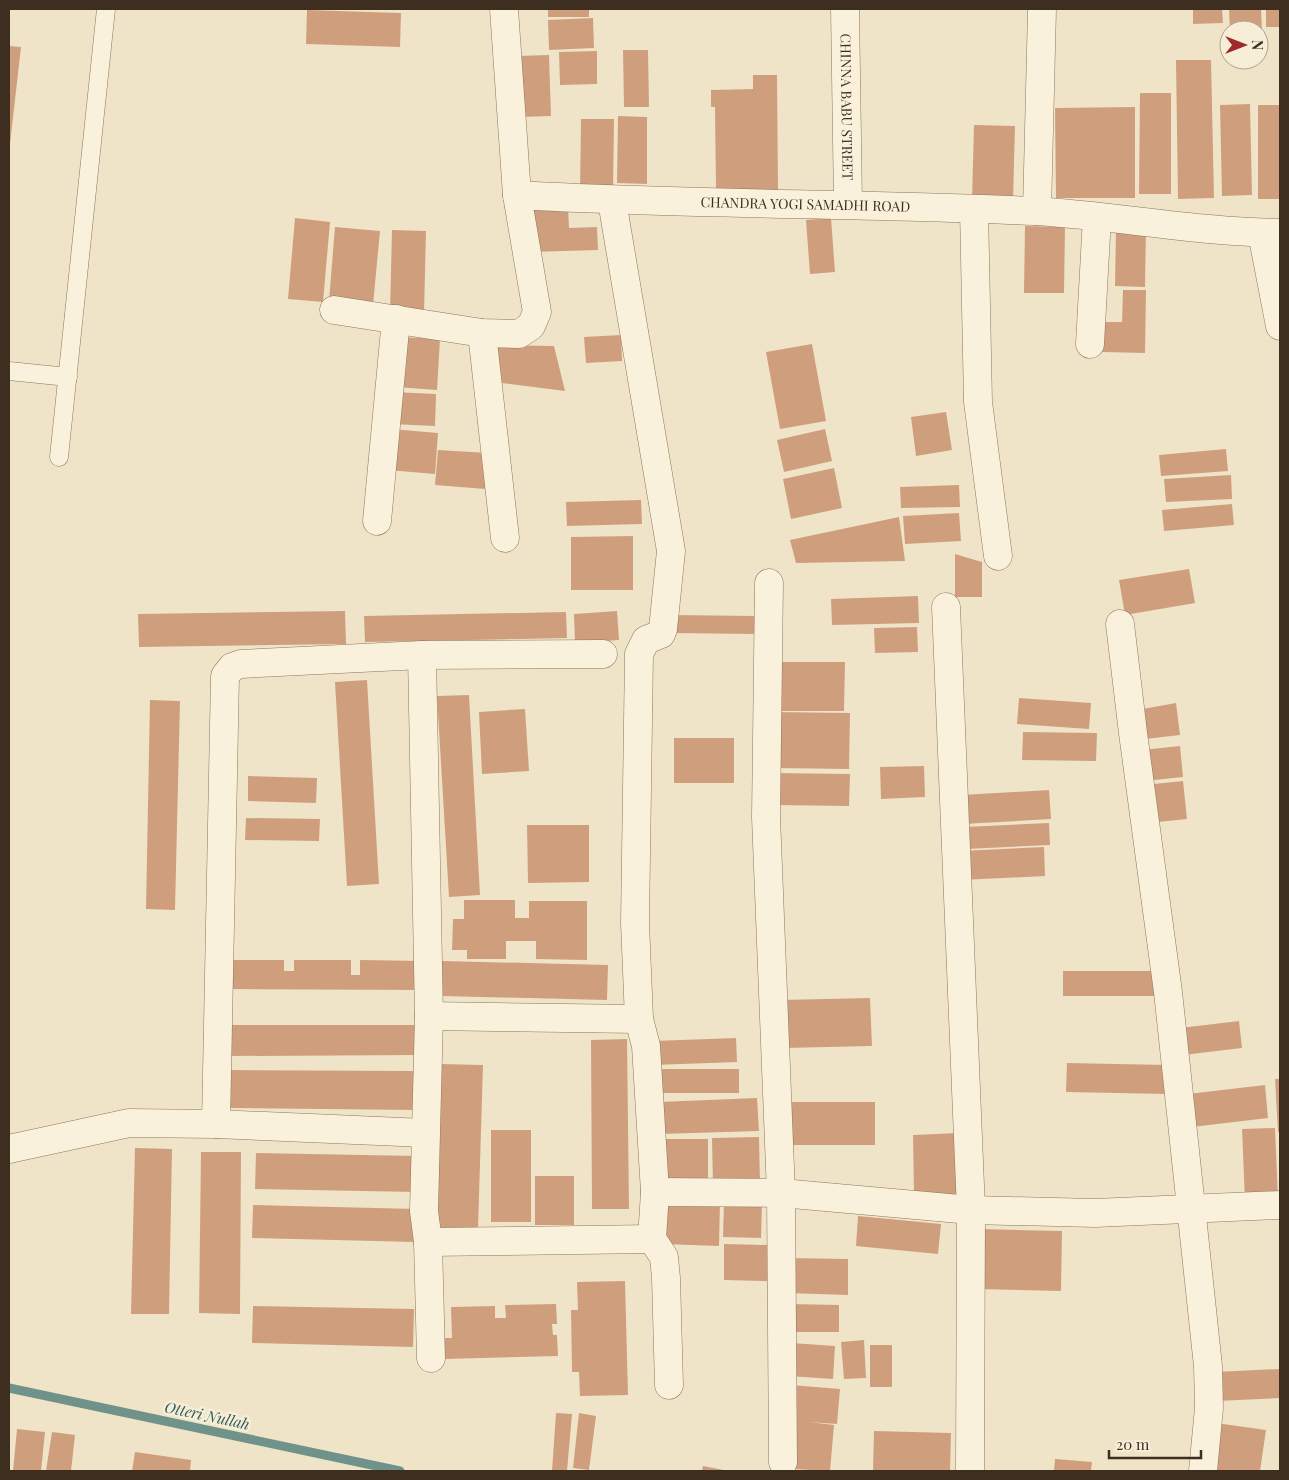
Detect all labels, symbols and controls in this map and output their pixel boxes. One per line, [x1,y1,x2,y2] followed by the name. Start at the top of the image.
[1219,20,1269,70] north arrow
[836,33,858,181] street label: CHINNA BABU STREET
[1248,40,1267,50] text: N
[700,192,910,216] street label: CHANDRA YOGI SAMADHI ROAD
[163,1396,252,1434] water label: Otteri Nullah
[1109,1428,1202,1460] scale bar
[1116,1434,1150,1454] text: 20 m

